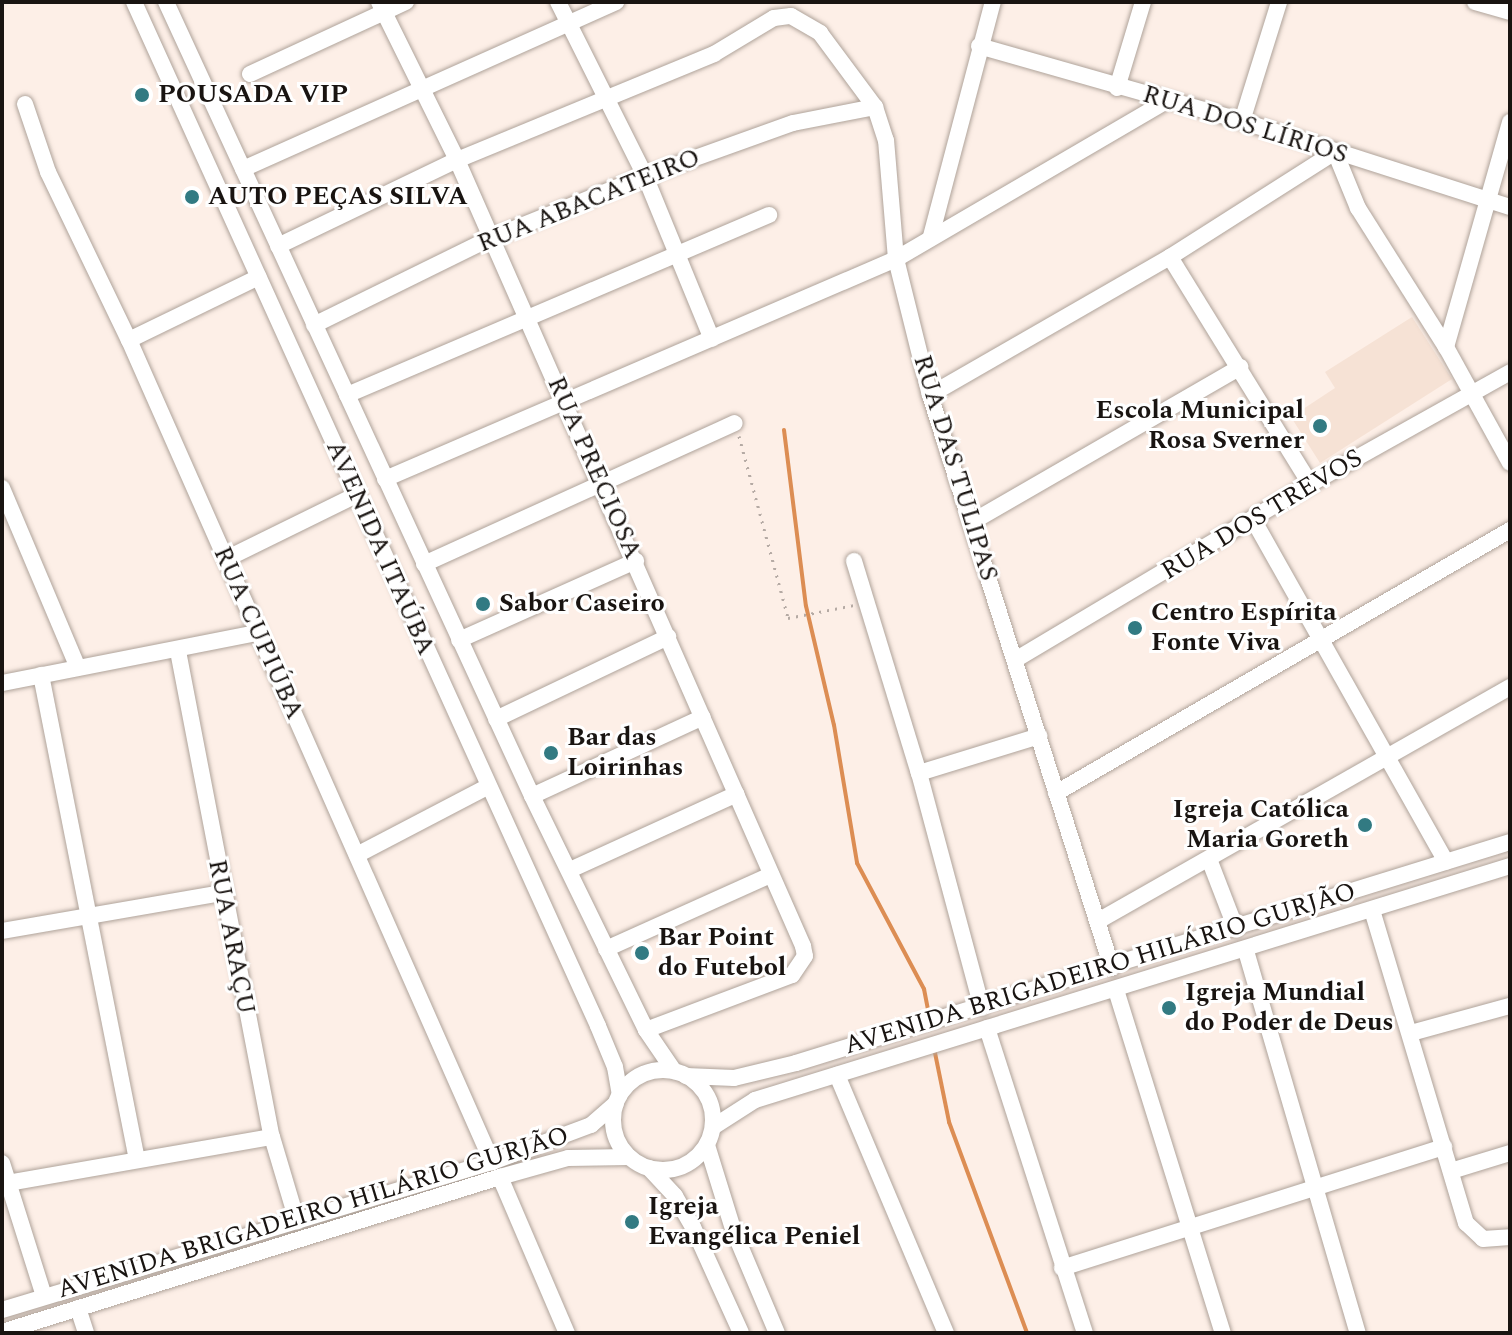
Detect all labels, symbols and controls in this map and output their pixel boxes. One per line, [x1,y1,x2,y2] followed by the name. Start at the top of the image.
[158,79,348,111] place label: POUSADA VIP
[1139,79,1351,171] street label: RUA DOS LÍRIOS
[133,86,151,104] marker: POUSADA VIP
[473,142,705,260] street label: RUA ABACATEIRO
[208,181,468,213] place label: AUTO PEÇAS SILVA
[183,188,201,206] marker: AUTO PEÇAS SILVA
[906,351,1004,585] street label: RUA DAS TULIPAS
[540,372,648,564] street label: RUA PRECIOSA
[1096,395,1304,456] place label: Escola Municipal Rosa Sverner
[1311,417,1329,435] marker: Escola Municipal Rosa Sverner
[319,436,441,660] street label: AVENIDA ITAÚBA
[1156,443,1368,587] street label: RUA DOS TREVOS
[206,542,310,724] street label: RUA CUPIÚBA
[499,588,665,620] place label: Sabor Caseiro
[474,595,492,613] marker: Sabor Caseiro
[1151,597,1337,658] place label: Centro Espírita Fonte Viva
[1126,619,1144,637] marker: Centro Espírita Fonte Viva
[567,722,683,784] place label: Bar das Loirinhas
[542,744,560,762] marker: Bar das Loirinhas
[1173,794,1349,856] place label: Igreja Católica Maria Goreth
[1356,816,1374,834] marker: Igreja Católica Maria Goreth
[201,857,261,1017] street label: RUA ARAÇU
[841,876,1359,1062] street label: AVENIDA BRIGADEIRO HILÁRIO GURJÃO
[658,922,786,984] place label: Bar Point do Futebol
[633,944,651,962] marker: Bar Point do Futebol
[1185,977,1394,1038] place label: Igreja Mundial do Poder de Deus
[1160,999,1178,1017] marker: Igreja Mundial do Poder de Deus
[54,1120,572,1306] street label: AVENIDA BRIGADEIRO HILÁRIO GURJÃO
[648,1191,860,1252] place label: Igreja Evangélica Peniel
[623,1213,641,1231] marker: Igreja Evangélica Peniel

